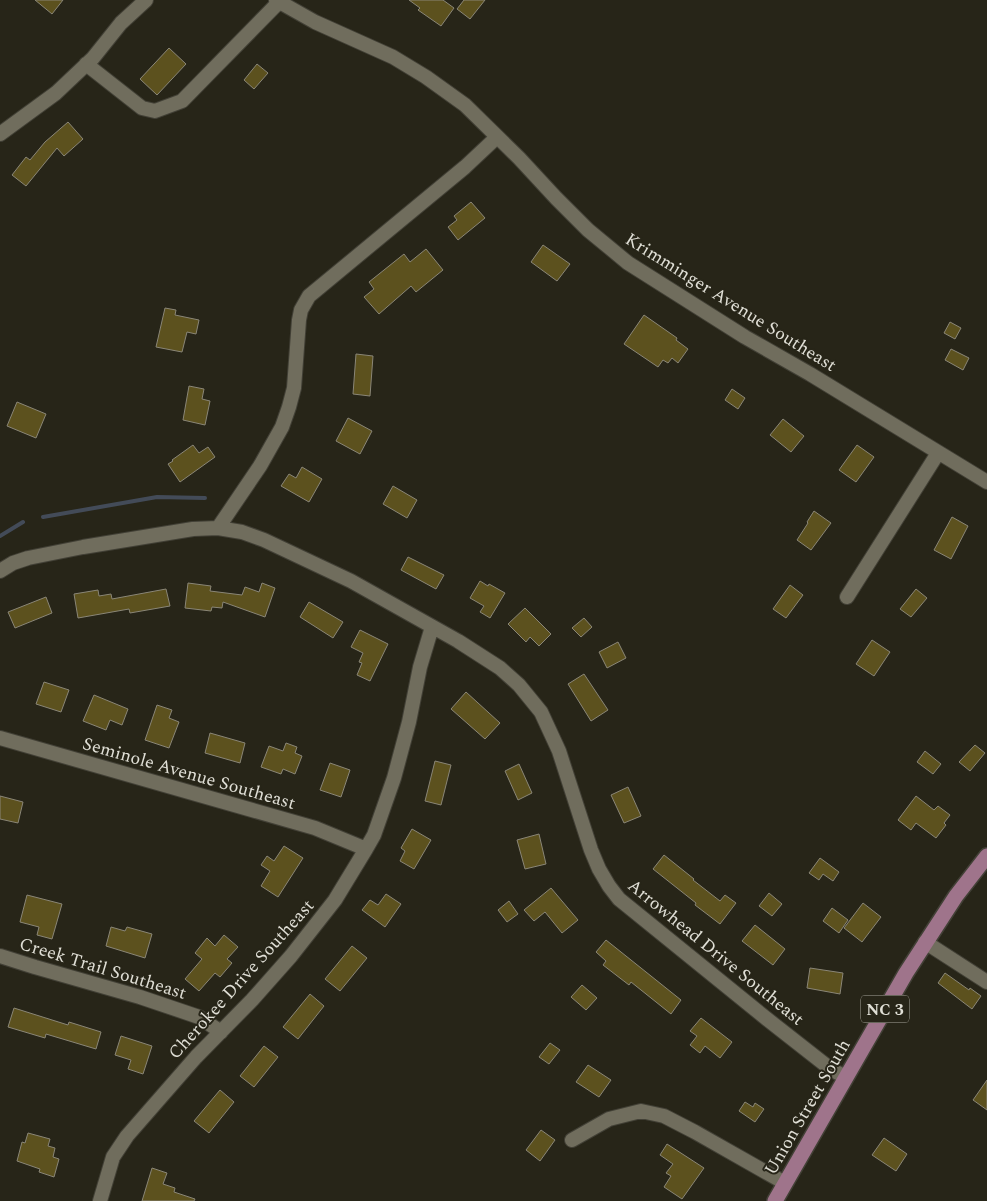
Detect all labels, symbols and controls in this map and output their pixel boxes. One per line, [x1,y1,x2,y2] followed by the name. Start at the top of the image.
[620,226,842,379] street label: Krimminger Avenue Southeast
[79,730,299,817] street label: Seminole Avenue Southeast
[622,873,810,1032] street label: Arrowhead Drive Southeast
[162,893,321,1065] street label: Cherokee Drive Southeast
[16,930,190,1007] street label: Creek Trail Southeast
[861,996,909,1022] road number: NC 3
[757,1034,857,1180] street label: Union Street South

